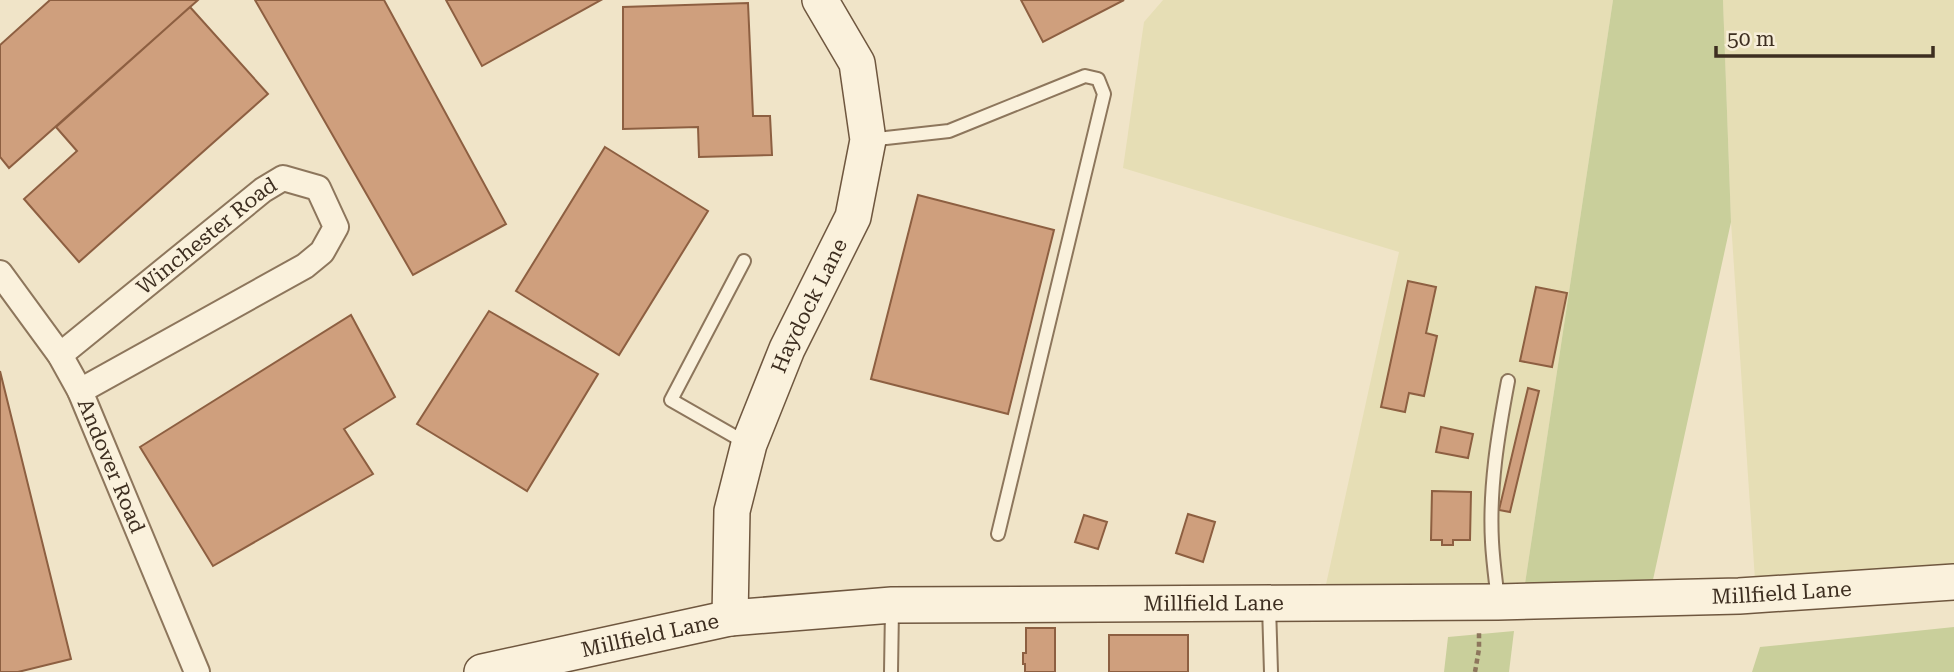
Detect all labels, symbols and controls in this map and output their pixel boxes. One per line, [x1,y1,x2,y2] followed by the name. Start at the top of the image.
[1716,14,1933,58] scale bar
[1727,27,1775,51] text: 50 m
[132,172,282,300] street label: Winchester Road
[767,235,852,376] street label: Haydock Lane
[73,395,150,537] street label: Andover Road
[1711,577,1852,609] street label: Millfield Lane
[1143,591,1284,616] street label: Millfield Lane
[579,609,721,662] street label: Millfield Lane

